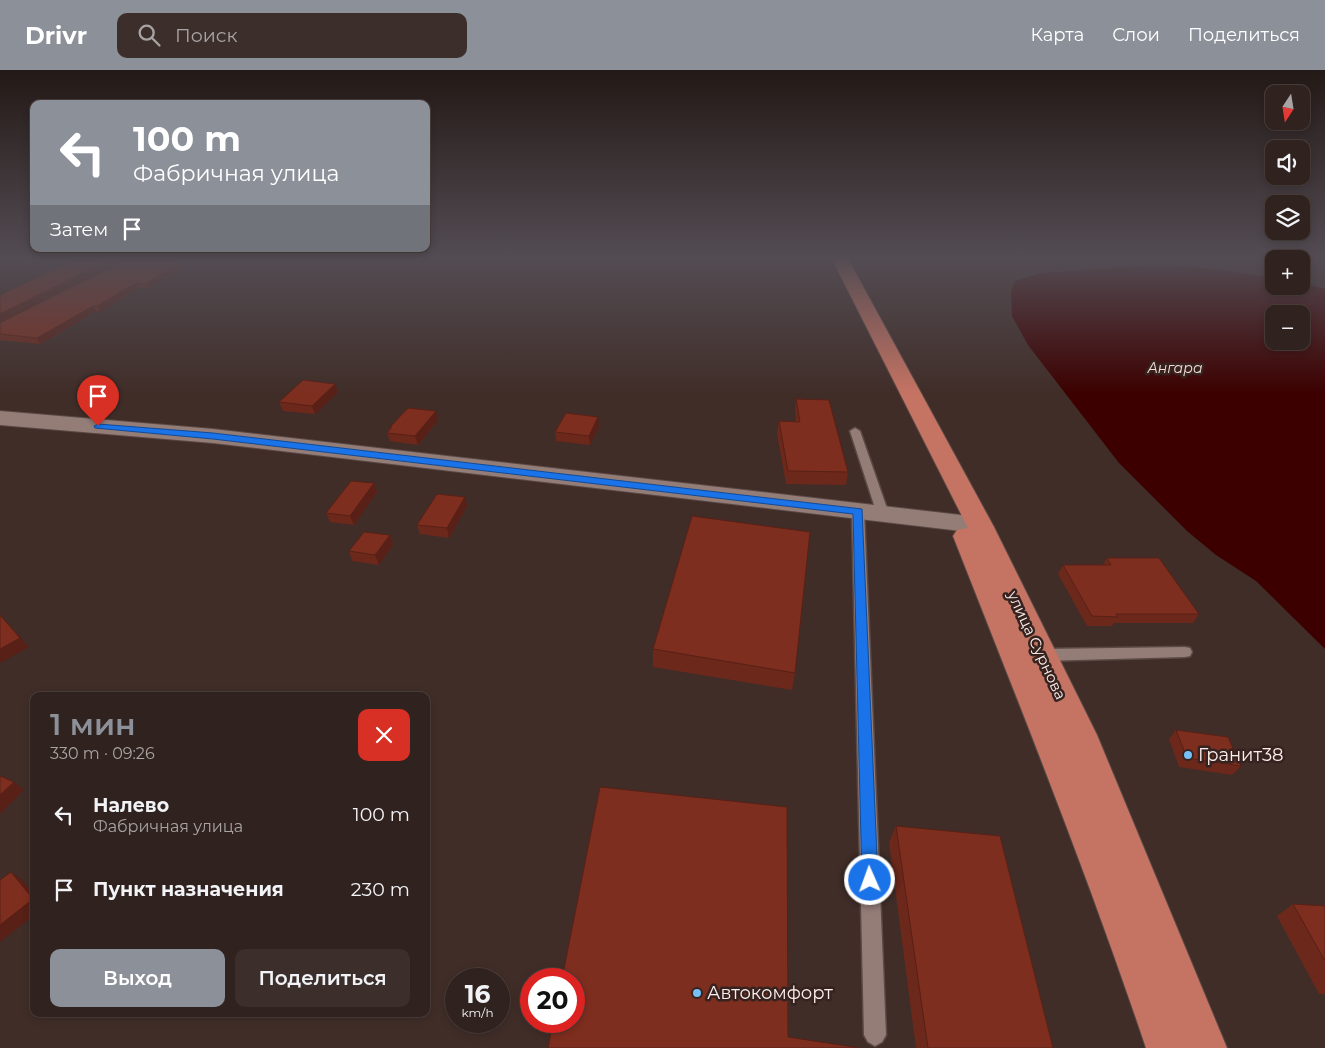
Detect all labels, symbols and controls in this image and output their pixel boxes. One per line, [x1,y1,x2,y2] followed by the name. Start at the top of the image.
[117,13,467,58] search box
[25,21,87,50] text: Drivr
[135,21,163,49] icon: search
[175,24,238,47] text: Поиск
[1030,24,1084,46] text: Карта
[1112,24,1160,46] text: Слои
[1188,24,1300,46] text: Поделиться
[1265,85,1310,130] north arrow
[1265,85,1310,350] map controls
[133,117,241,160] text: 100 m
[50,120,115,185] icon: left
[1265,140,1310,185] button: sound
[133,160,339,187] text: Фабричная улица
[1265,195,1310,240] button: layers
[118,215,146,243] icon: arrive
[50,218,108,241] text: Затем
[1265,250,1310,295] button: +
[1265,305,1310,350] button: −
[1146,359,1203,377] water label: Ангара
[77,375,119,426] pin
[84,382,112,410] icon: arrive
[1003,587,1070,702] street label: улица Сурнова
[50,706,136,743] text: 1 мин
[358,709,410,761] button: close
[50,744,155,763] text: 330 m · 09:26
[1198,744,1284,766] place label: Гранит38
[1182,749,1194,761] marker: Гранит38
[93,794,169,817] text: Налево
[50,801,78,829] icon: left
[353,803,410,826] text: 100 m
[93,817,243,836] text: Фабричная улица
[843,853,895,905] position arrow
[50,876,78,904] icon: arrive
[93,878,284,901] text: Пункт назначения
[351,878,410,901] text: 230 m
[50,949,225,1007] button: Выход
[235,949,410,1007] button: Поделиться
[520,968,585,1033] speed limit sign: 20
[465,979,490,1009] text: 16
[707,982,833,1004] place label: Автокомфорт
[691,987,703,999] marker: Автокомфорт
[461,1005,494,1020] text: km/h

